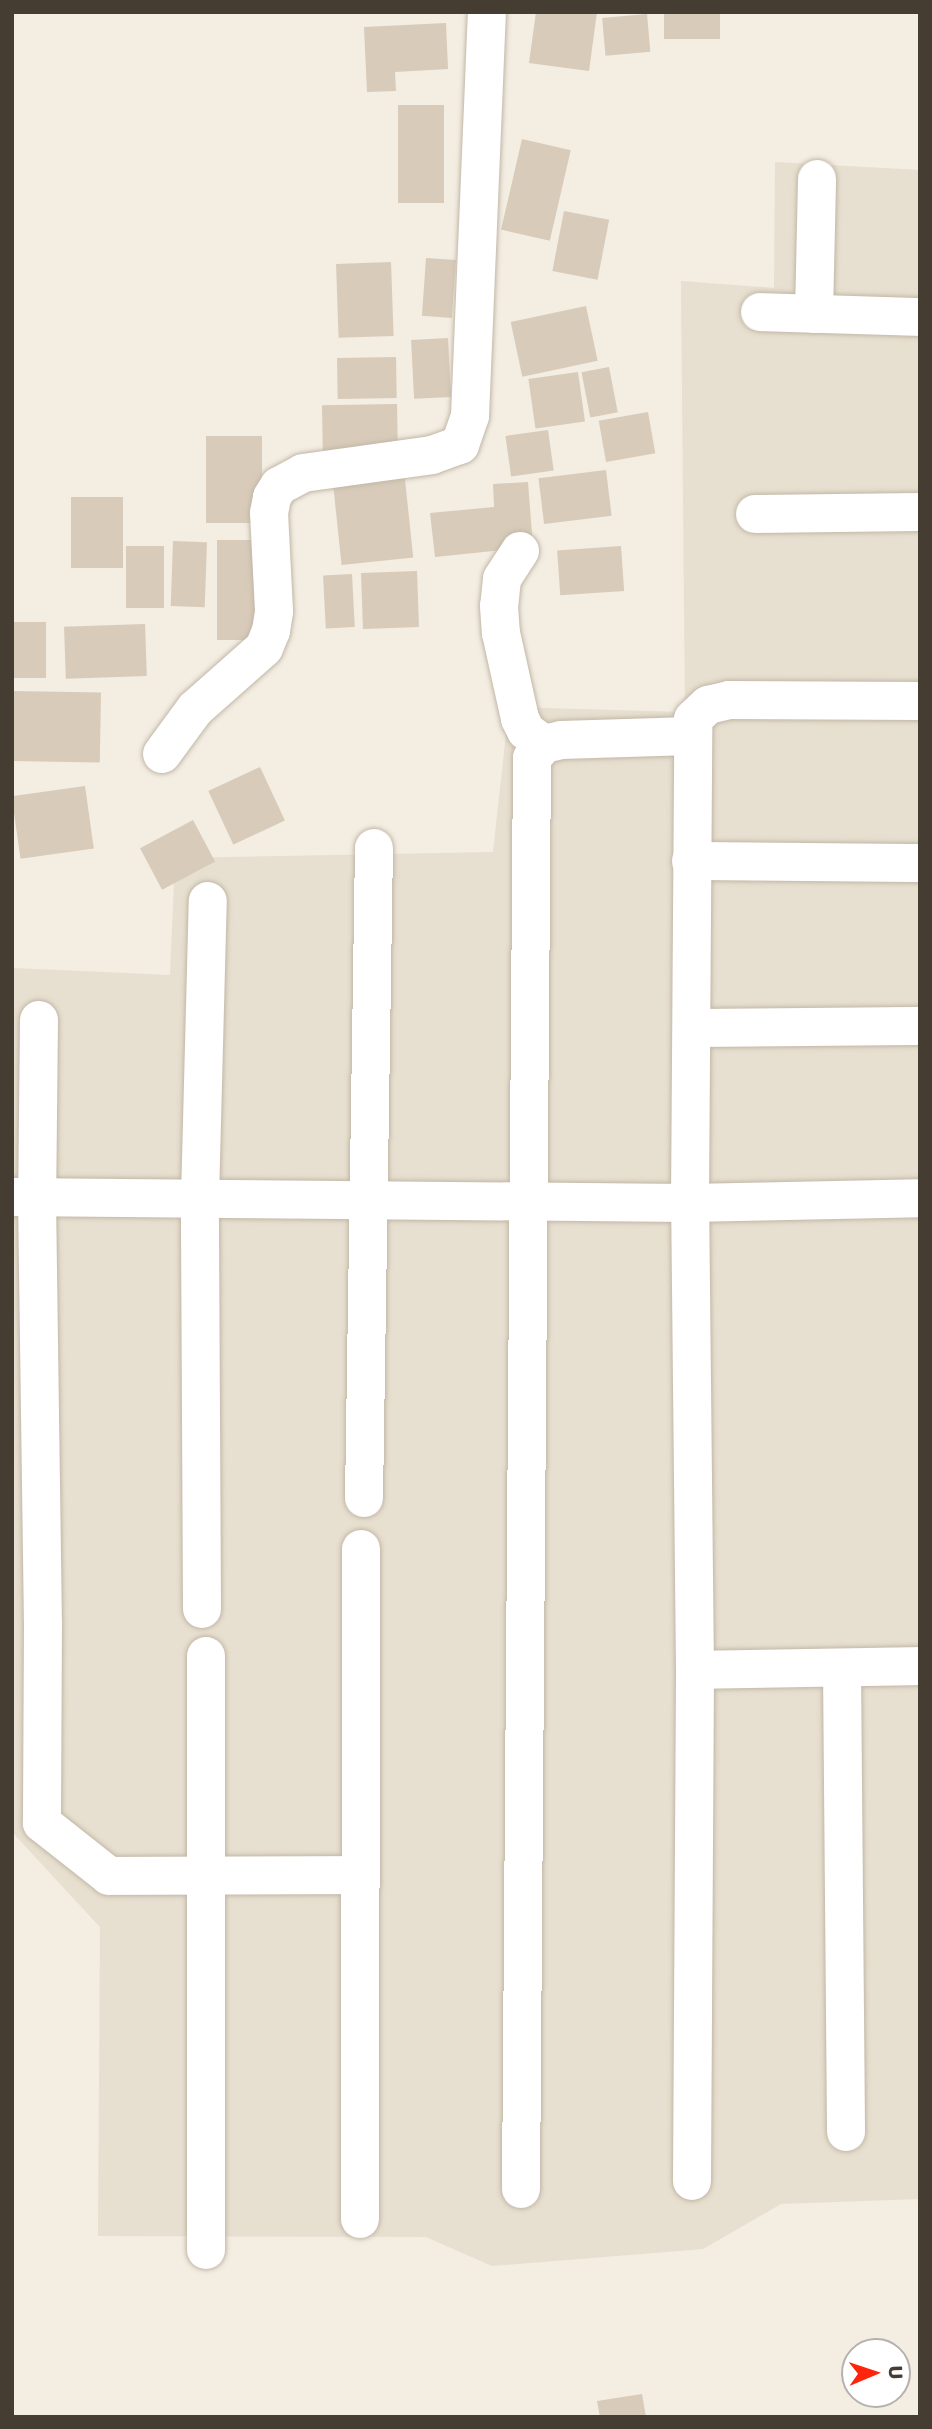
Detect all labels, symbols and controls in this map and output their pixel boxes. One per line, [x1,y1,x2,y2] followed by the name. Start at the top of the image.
[841,2338,911,2408] north arrow
[884,2365,907,2380] text: U

